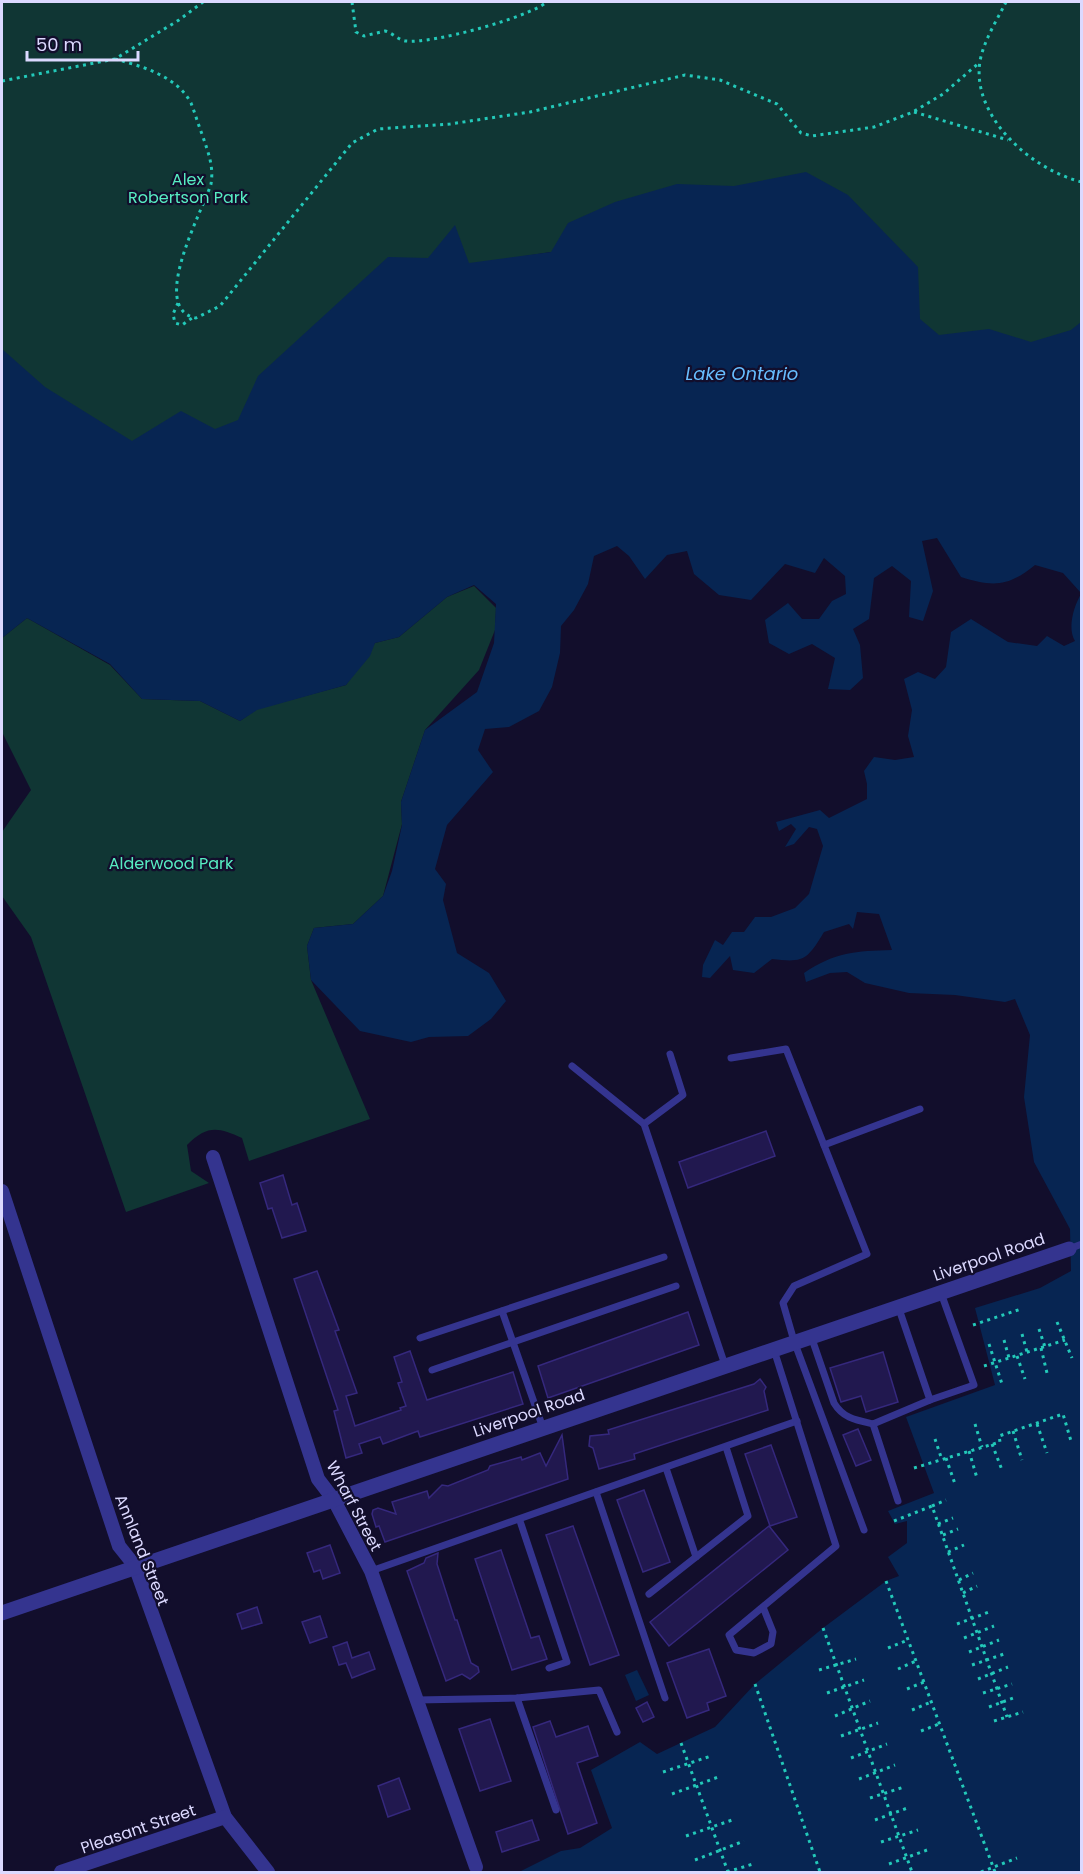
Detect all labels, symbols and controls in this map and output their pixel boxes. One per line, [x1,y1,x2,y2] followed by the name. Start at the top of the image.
[27,24,138,62] scale bar
[36,32,82,57] text: 50 m
[128,168,249,209] park label: Alex Robertson Park
[686,361,798,386] water label: Lake Ontario
[109,852,234,875] park label: Alderwood Park
[930,1227,1048,1287] street label: Liverpool Road
[470,1383,588,1443] street label: Liverpool Road
[321,1457,387,1555] street label: Wharf Street
[109,1491,175,1609] street label: Annland Street
[77,1798,199,1859] street label: Pleasant Street

